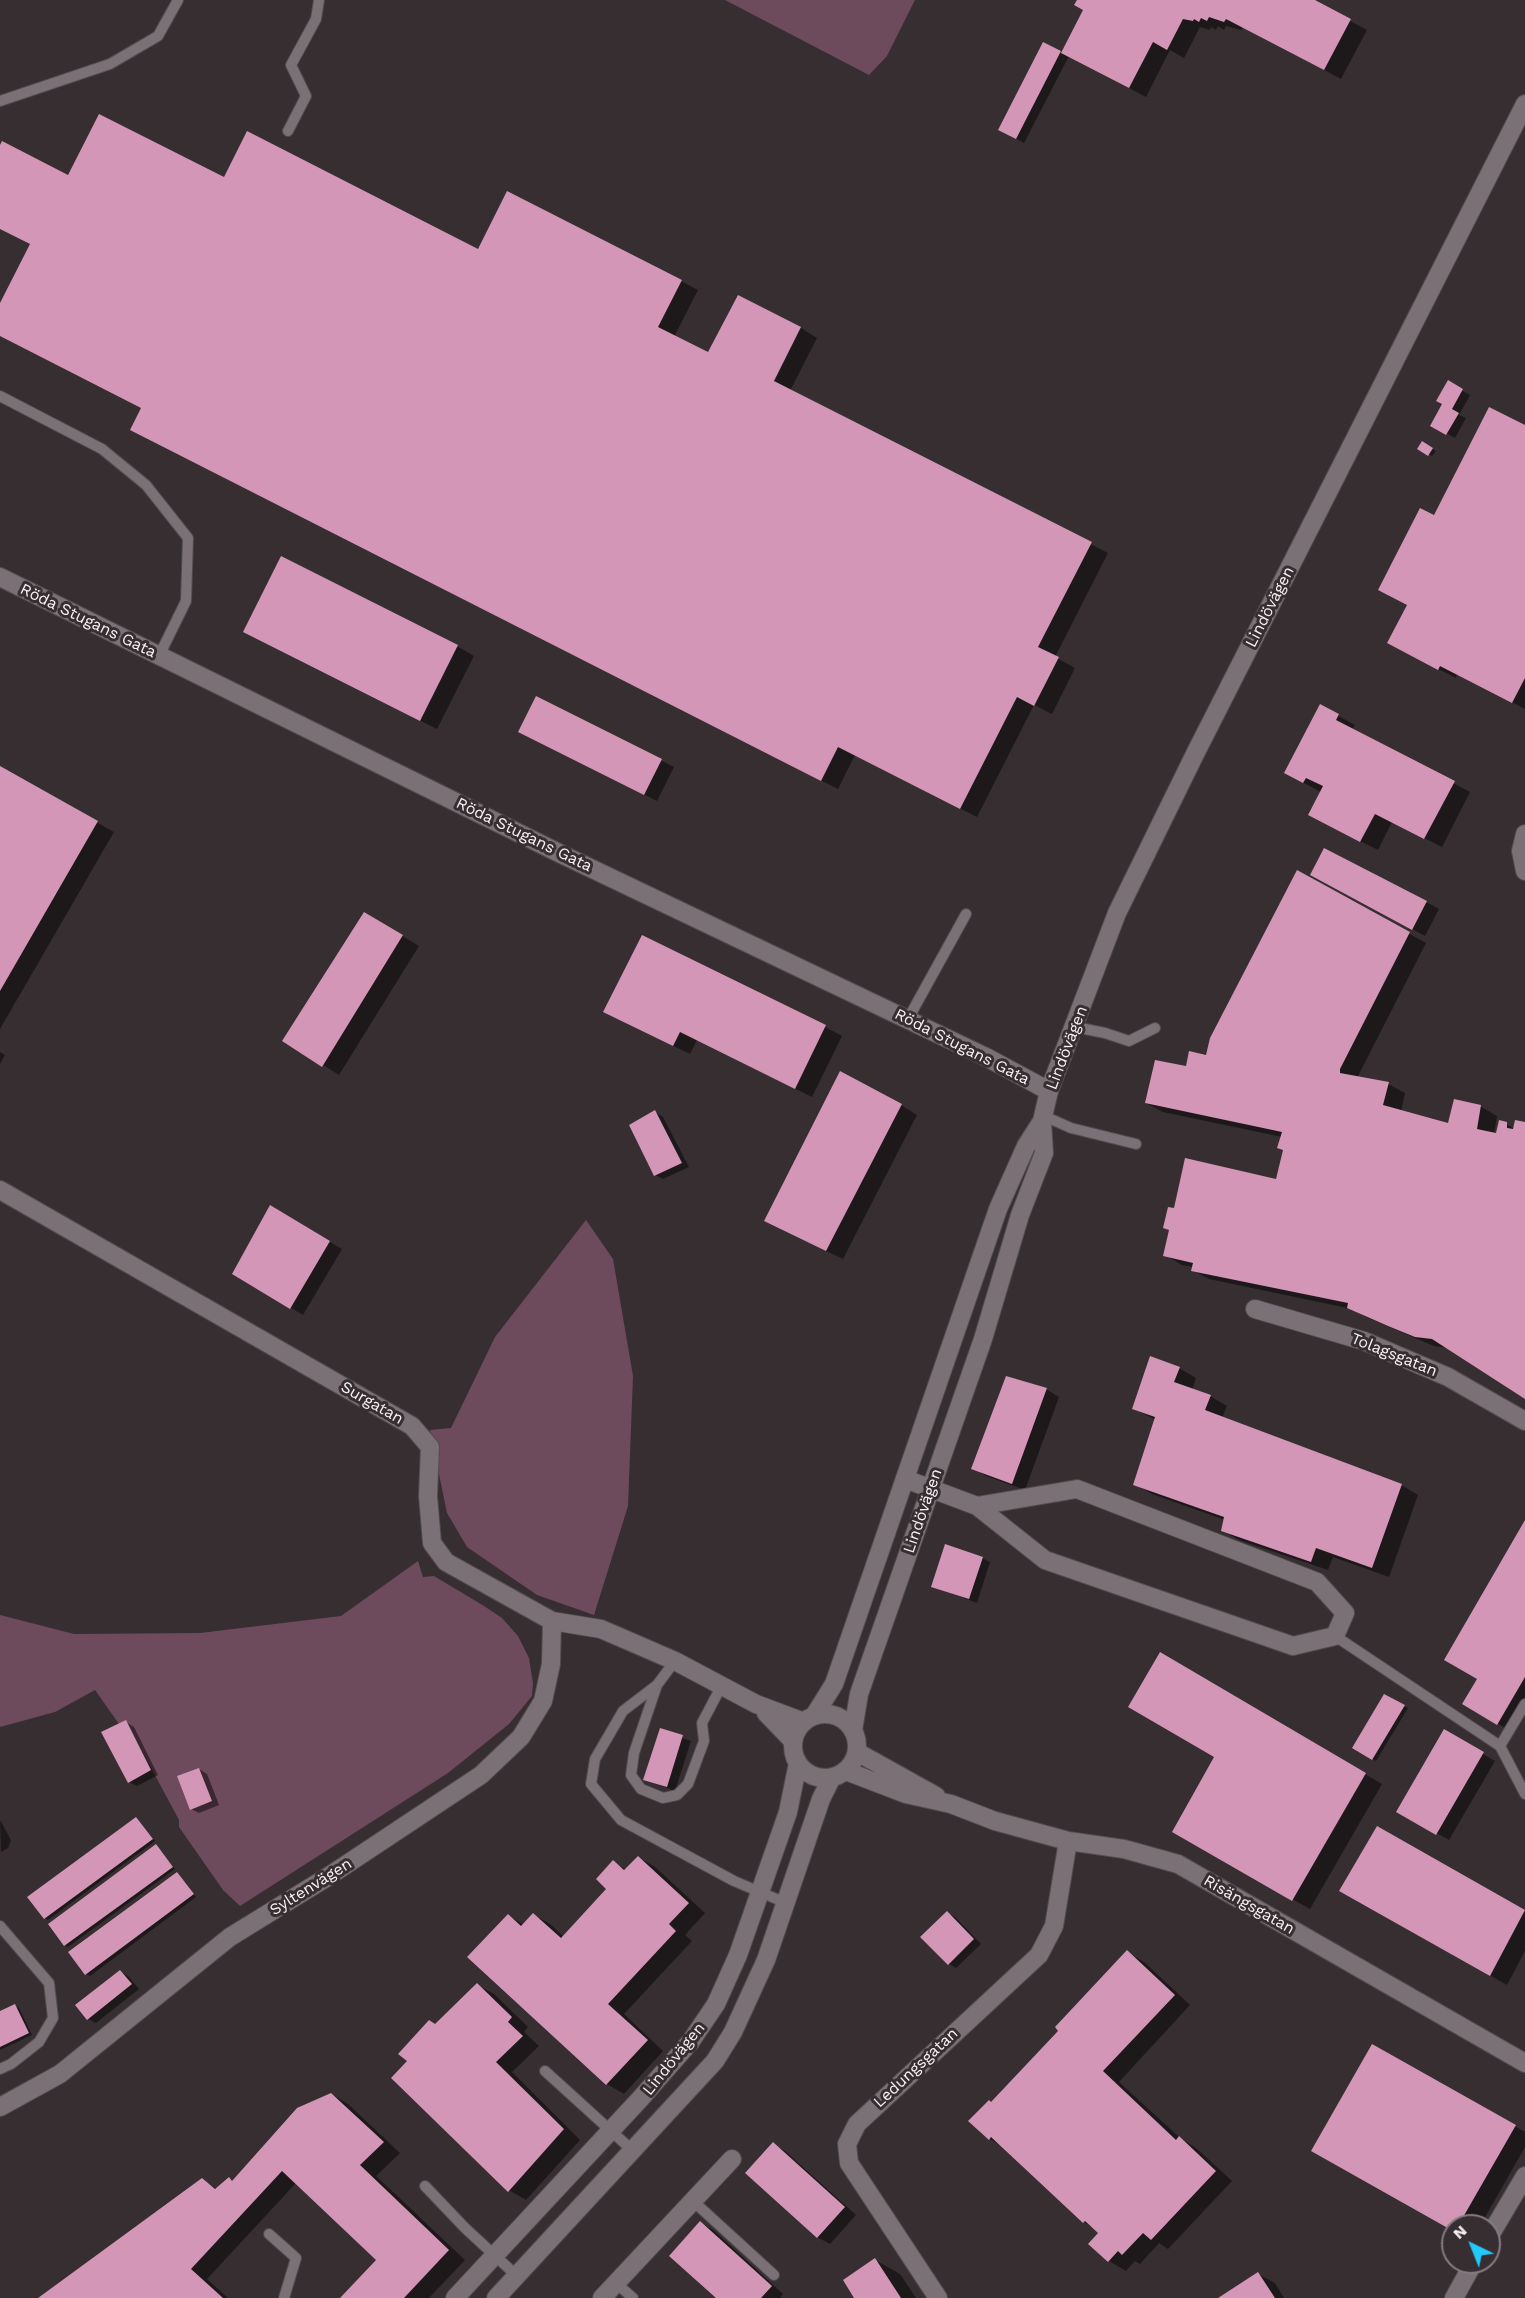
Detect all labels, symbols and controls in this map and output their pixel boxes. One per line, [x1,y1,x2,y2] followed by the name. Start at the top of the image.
[1241,563,1299,651] street label: Lindövägen
[17,580,159,662] street label: Röda Stugans Gata
[453,794,595,876] street label: Röda Stugans Gata
[1042,1003,1092,1093] street label: Lindövägen
[891,1005,1033,1089] street label: Röda Stugans Gata
[1348,1329,1440,1381] street label: Tolagsgatan
[337,1377,407,1429] street label: Surgatan
[900,1466,946,1556] street label: Lindövägen
[266,1854,356,1920] street label: Syltenvägen
[1200,1871,1298,1939] street label: Risängsgatan
[639,2019,709,2099] street label: Lindövägen
[870,2024,962,2112] street label: Ledungsgatan
[1441,2214,1501,2274] north arrow
[1449,2221,1471,2243] text: N

